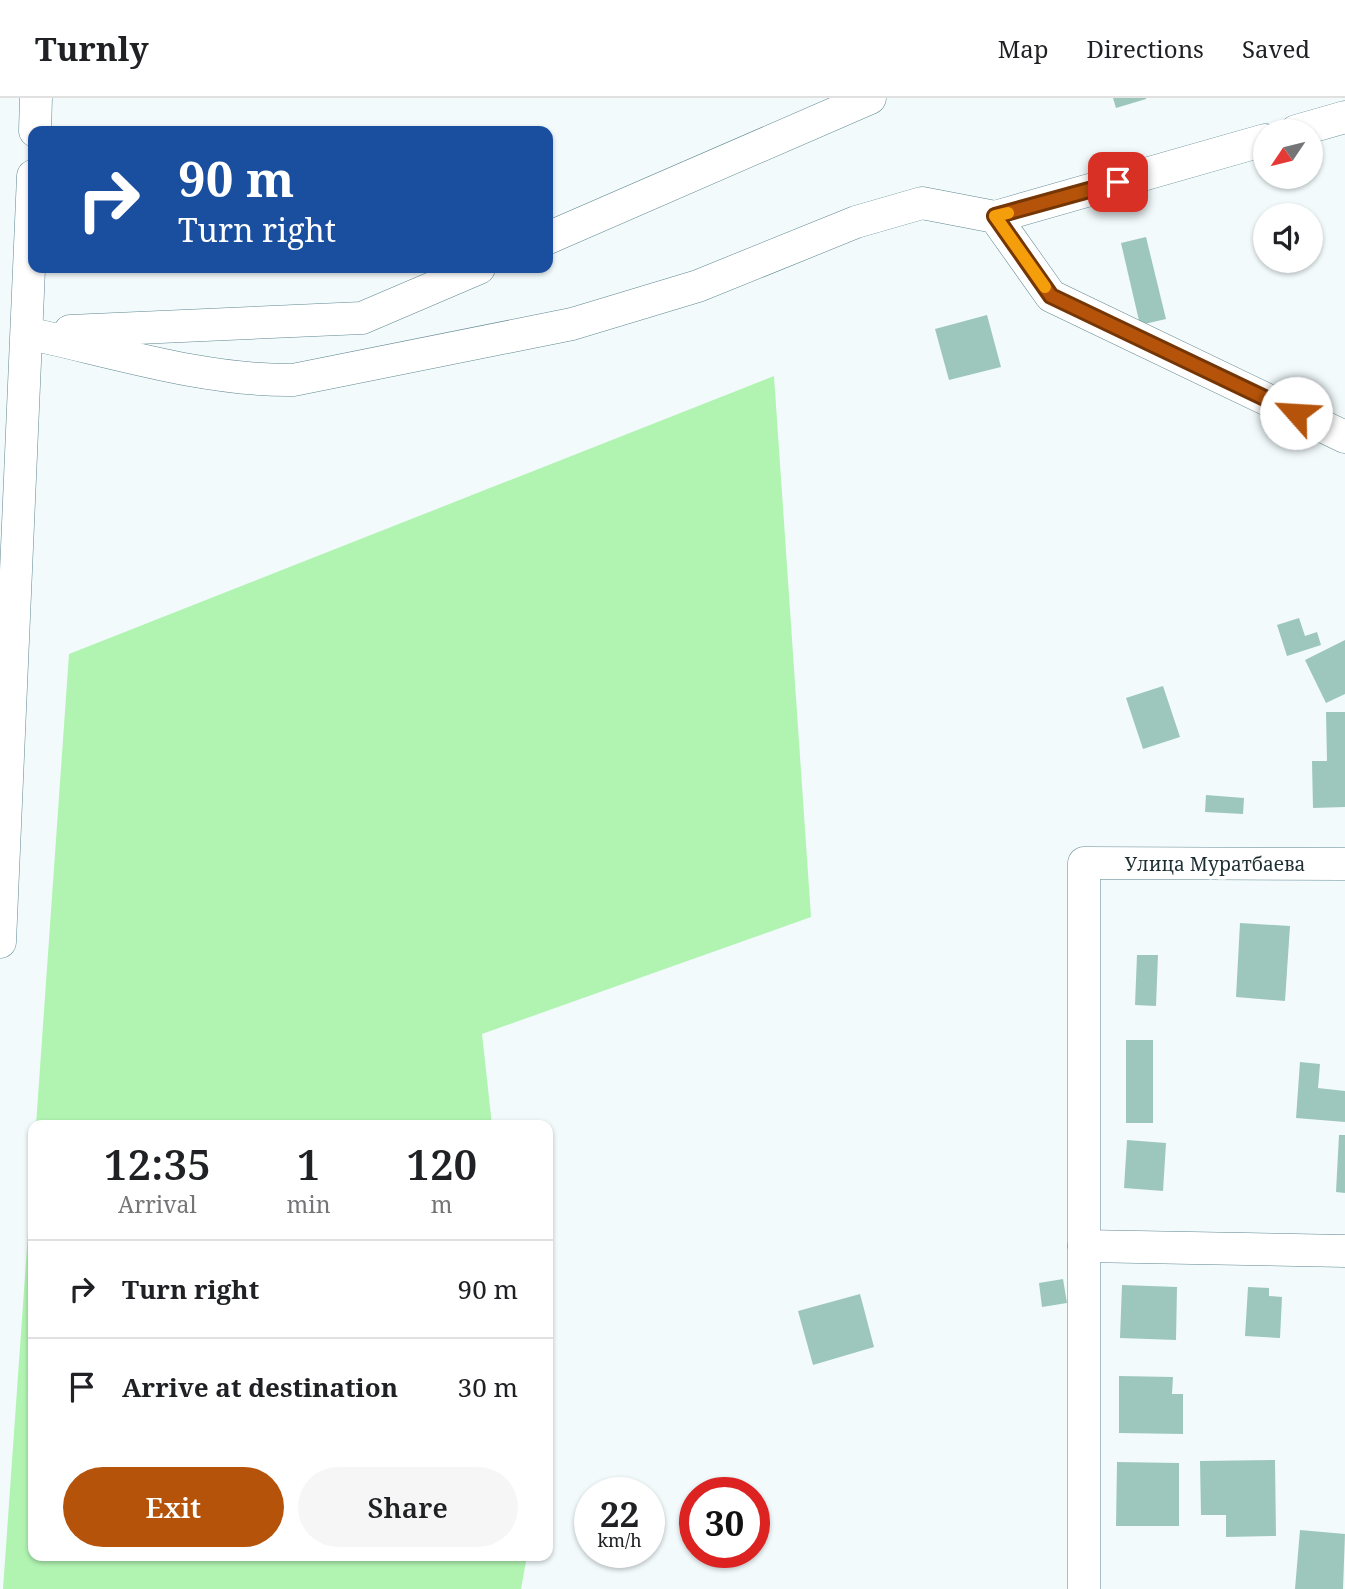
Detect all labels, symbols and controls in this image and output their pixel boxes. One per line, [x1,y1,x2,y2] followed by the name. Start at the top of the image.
[35,26,149,71] text: Turnly
[998,32,1049,65] text: Map
[1087,32,1204,65] text: Directions
[1242,32,1310,65] text: Saved
[1253,119,1323,189] north arrow
[1253,119,1323,273] map controls
[178,145,294,211] text: 90 m
[1088,152,1148,212] pin
[63,154,154,245] icon: right
[1099,163,1137,201] icon: arrive
[1253,203,1323,273] button: sound
[178,208,336,251] text: Turn right
[1259,376,1333,450] position arrow
[1125,851,1305,877] street label: Улица Муратбаева
[104,1135,211,1192] text: 12:35
[297,1135,320,1192] text: 1
[406,1135,477,1192] text: 120
[118,1188,197,1220] text: Arrival
[287,1188,331,1220] text: min
[431,1188,453,1220] text: m
[63,1270,101,1308] icon: right
[122,1271,259,1307] text: Turn right
[458,1271,518,1307] text: 90 m
[63,1368,101,1406] icon: arrive
[122,1369,398,1405] text: Arrive at destination
[458,1369,518,1405] text: 30 m
[63,1467,284,1547] button: Exit
[298,1467,518,1547] button: Share
[679,1477,770,1568] speed limit sign: 30
[600,1490,639,1537] text: 22
[597,1528,642,1552] text: km/h

